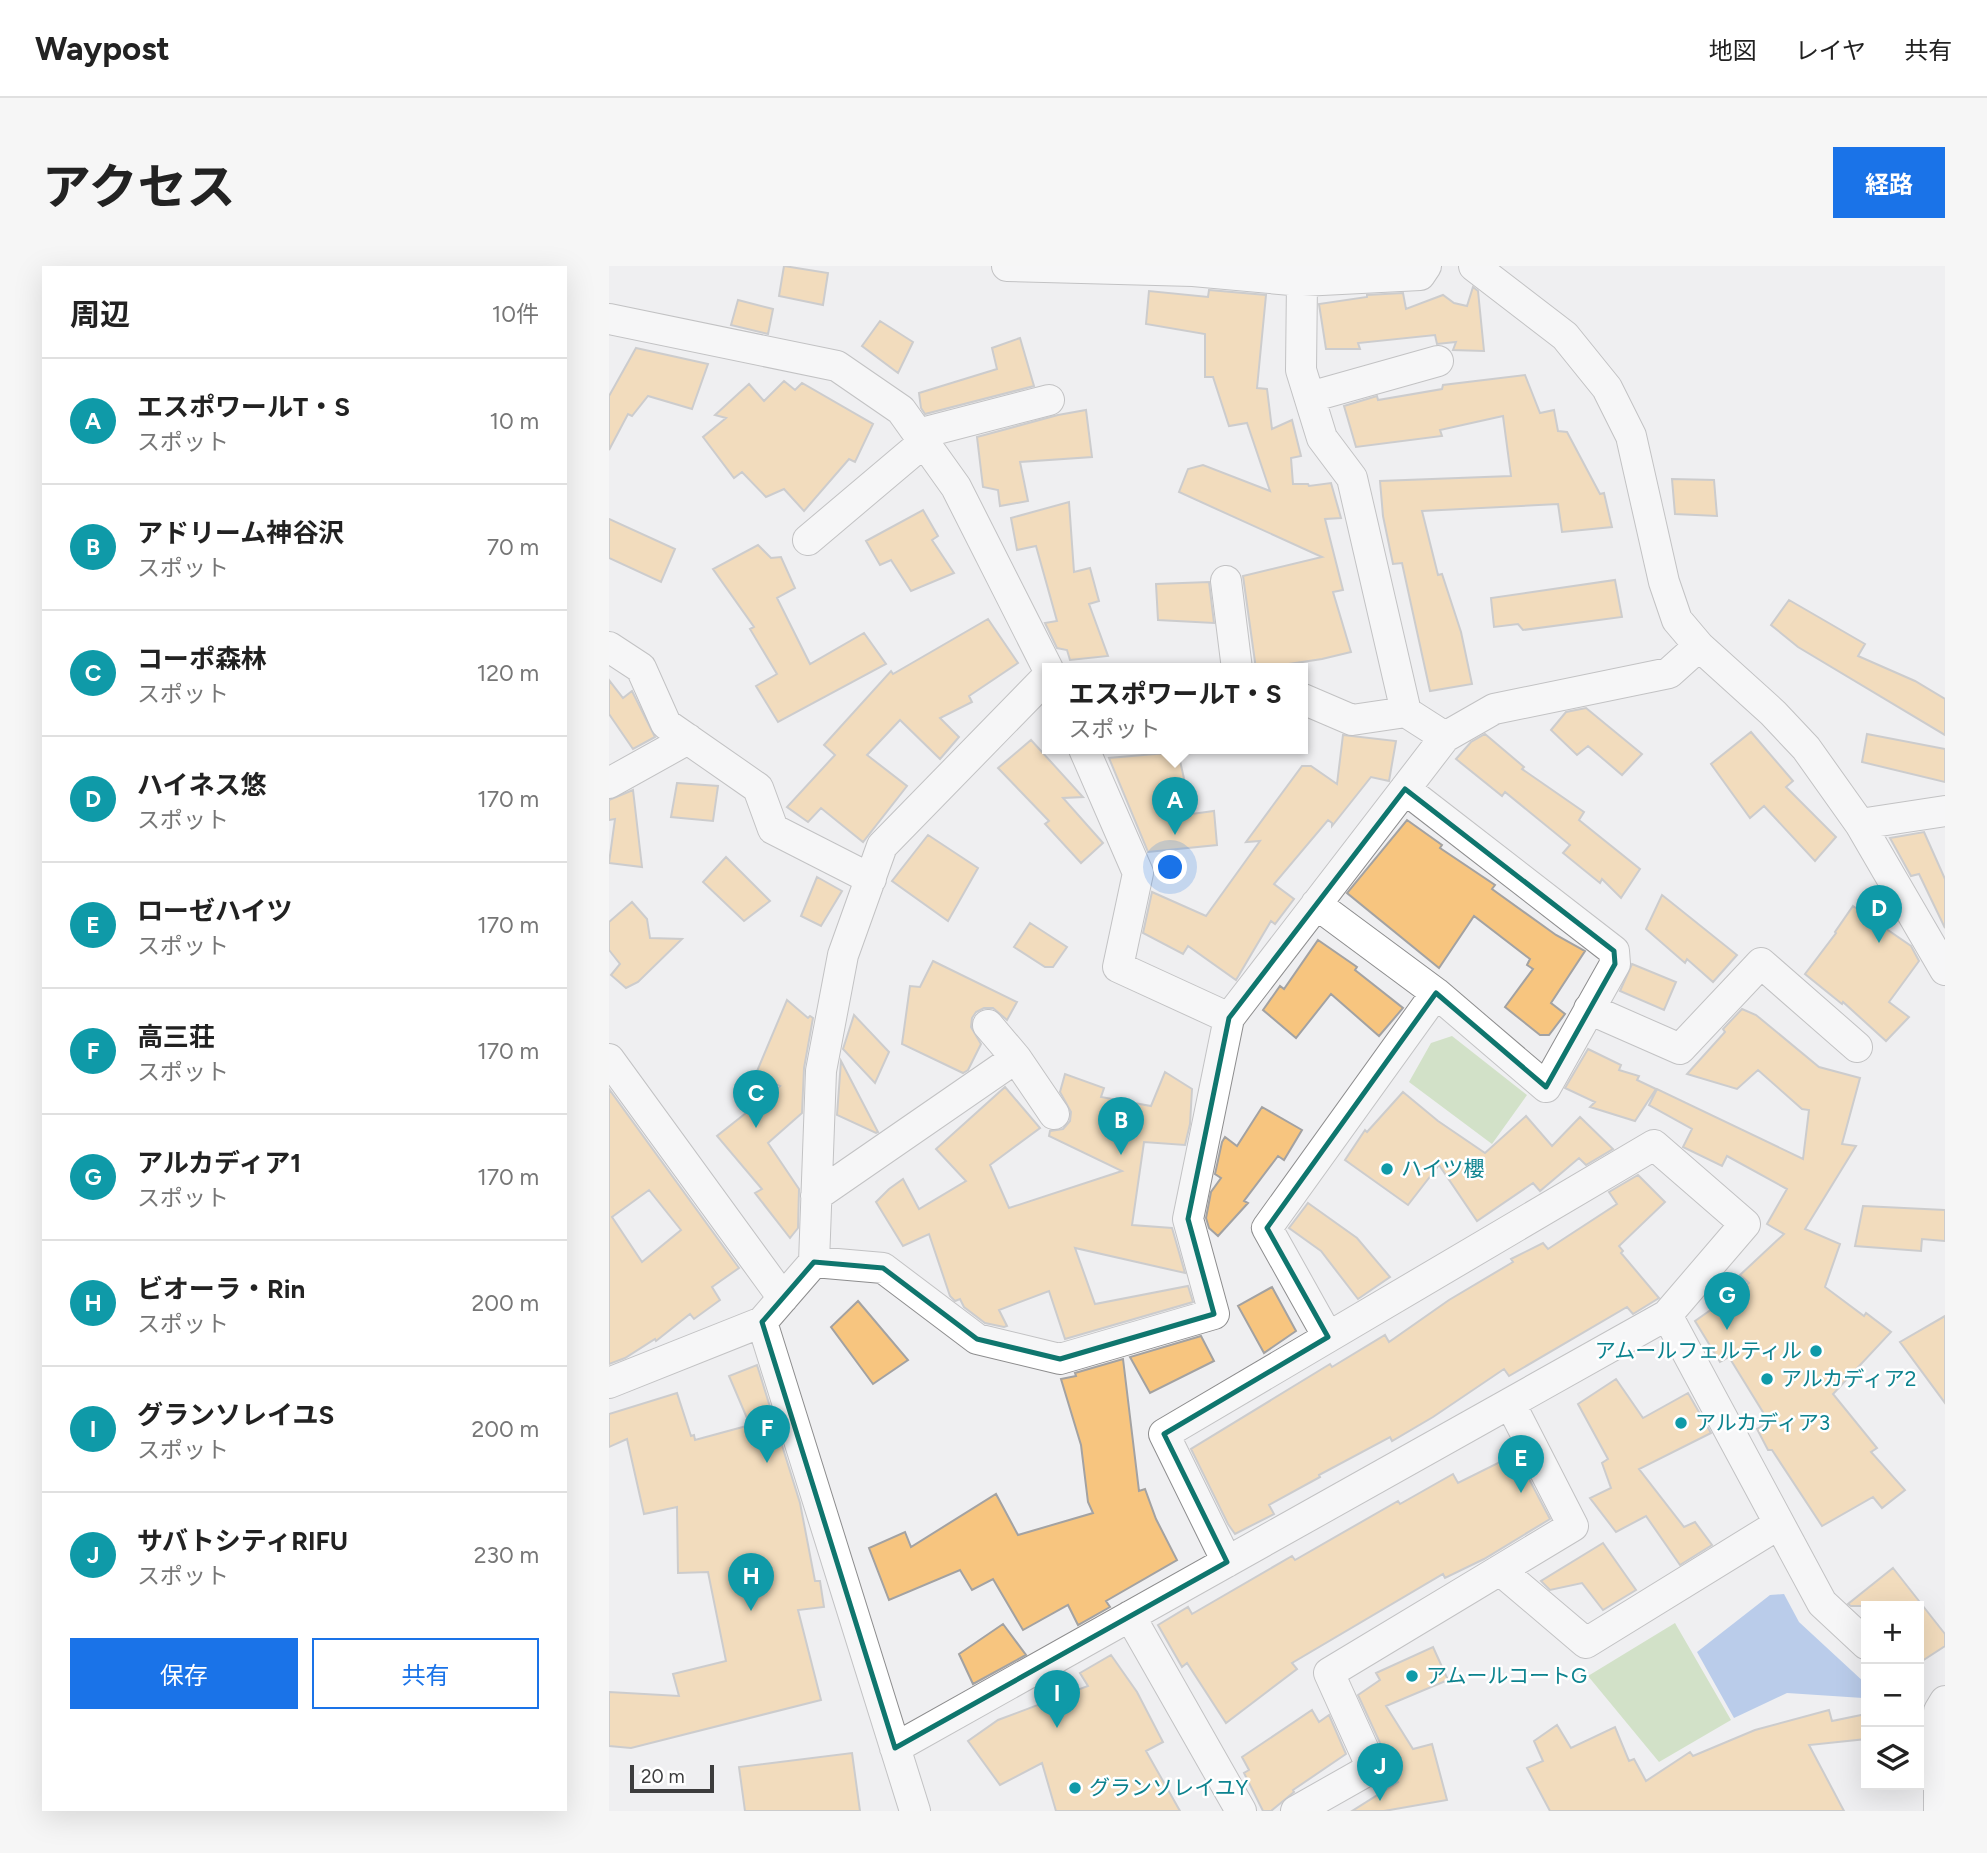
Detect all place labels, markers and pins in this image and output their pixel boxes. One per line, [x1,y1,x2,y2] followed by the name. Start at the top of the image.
[1152,777,1198,835] pin: A
[1856,885,1902,943] pin: D
[733,1070,779,1128] pin: C
[1098,1097,1144,1155] pin: B
[1401,1156,1485,1181] place label: ハイツ櫻
[1379,1161,1395,1177] marker: ハイツ櫻
[1704,1272,1750,1330] pin: G
[1595,1338,1802,1363] place label: アムールフェルティル
[1808,1343,1824,1359] marker: アムールフェルティル
[1781,1366,1916,1391] place label: アルカディア2
[1759,1371,1775,1387] marker: アルカディア2
[744,1405,790,1463] pin: F
[1695,1410,1830,1435] place label: アルカディア3
[1673,1415,1689,1431] marker: アルカディア3
[1498,1435,1544,1493] pin: E
[728,1553,774,1611] pin: H
[1426,1663,1587,1688] place label: アムールコートG
[1404,1668,1420,1684] marker: アムールコートG
[1034,1670,1080,1728] pin: I
[1357,1743,1403,1801] pin: J
[1089,1775,1249,1800] place label: グランソレイユY
[1067,1780,1083,1796] marker: グランソレイユY

